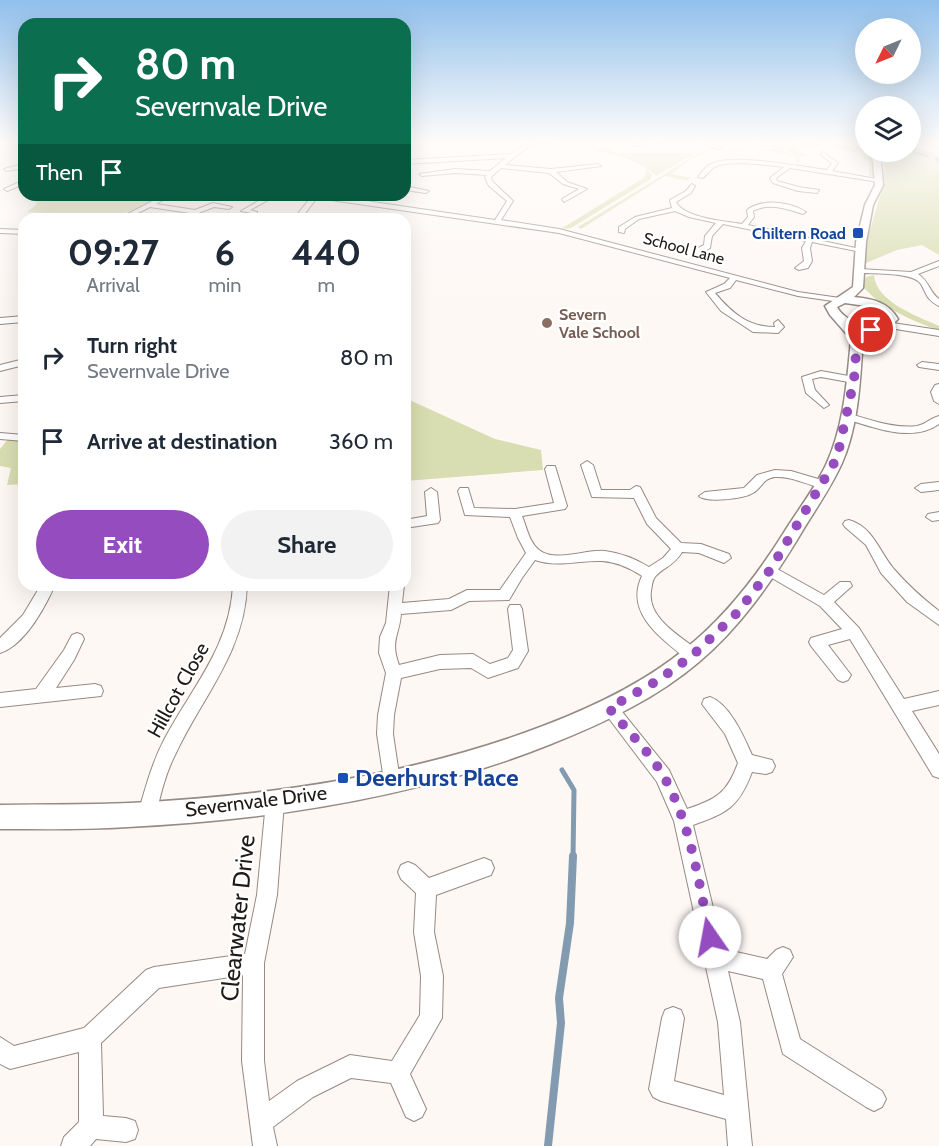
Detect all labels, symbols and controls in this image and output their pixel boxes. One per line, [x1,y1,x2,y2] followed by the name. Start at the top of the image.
[855,18,921,84] north arrow
[855,18,921,162] map controls
[135,38,236,90] text: 80 m
[36,42,114,120] icon: right
[135,90,327,123] text: Severnvale Drive
[855,96,921,162] button: layers
[95,156,128,189] icon: arrive
[36,159,83,186] text: Then
[752,224,846,243] place label: Chiltern Road
[851,226,865,240] marker: Chiltern Road
[641,229,726,268] street label: School Lane
[68,230,159,274] text: 09:27
[215,230,235,274] text: 6
[291,230,361,274] text: 440
[87,273,140,297] text: Arrival
[208,273,241,297] text: min
[317,273,335,297] text: m
[845,304,896,355] pin
[559,305,640,342] place label: Severn Vale School
[854,313,887,346] icon: arrive
[540,316,554,330] marker: Severn Vale School
[87,332,177,359] text: Turn right
[36,341,69,374] icon: right
[340,344,393,371] text: 80 m
[87,359,230,383] text: Severnvale Drive
[36,425,69,458] icon: arrive
[87,428,277,455] text: Arrive at destination
[329,428,393,455] text: 360 m
[36,510,209,579] button: Exit
[221,510,393,579] button: Share
[142,638,214,742] street label: Hillcot Close
[355,763,519,792] place label: Deerhurst Place
[336,771,350,785] marker: Deerhurst Place
[184,780,328,822] street label: Severnvale Drive
[214,833,261,1003] street label: Clearwater Drive
[678,905,742,969] position arrow

